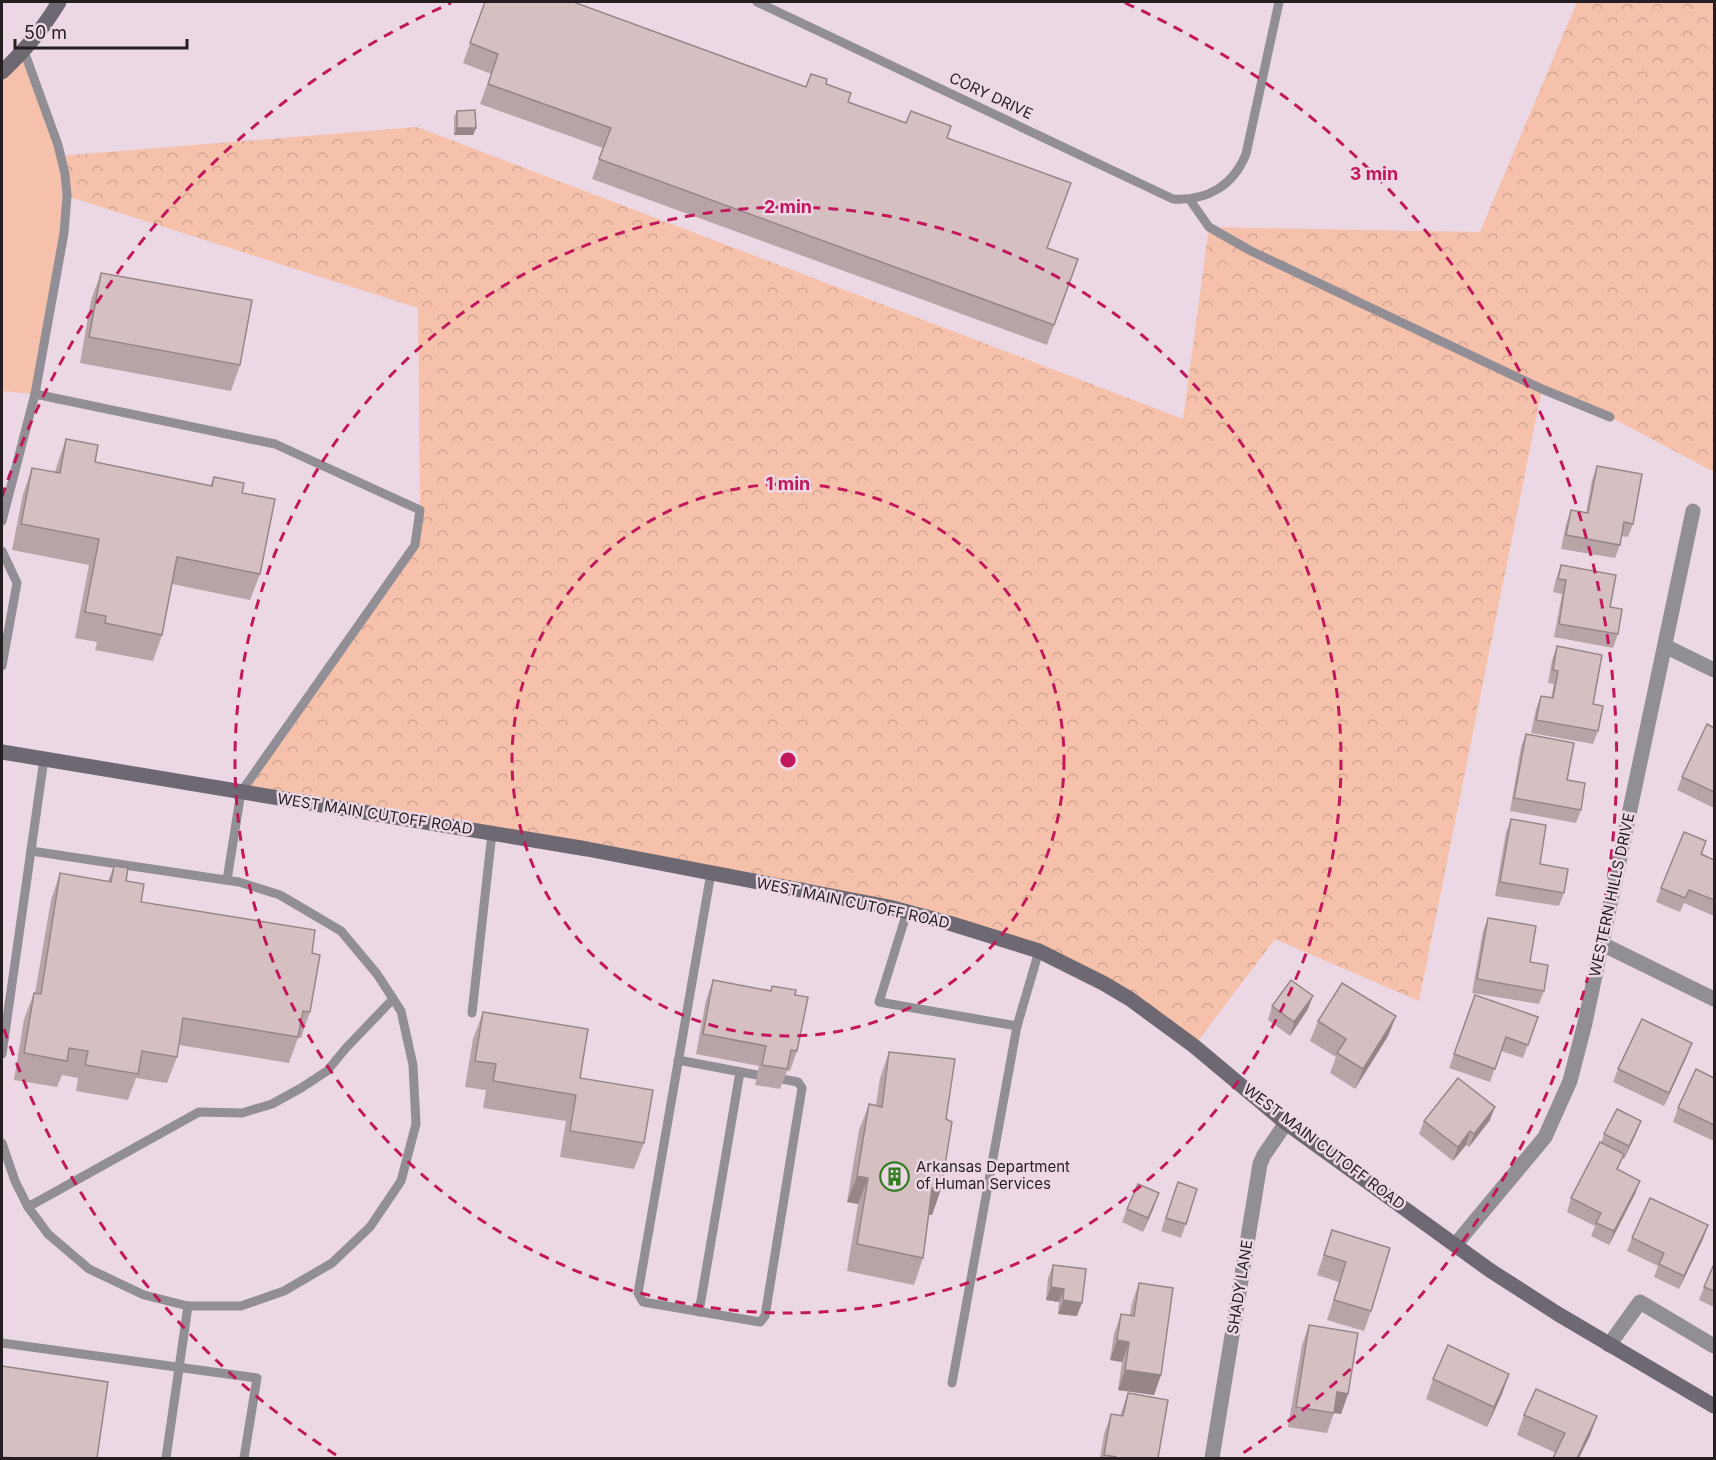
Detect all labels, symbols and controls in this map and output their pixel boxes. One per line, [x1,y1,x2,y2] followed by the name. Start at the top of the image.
[15,12,188,50] scale bar
[24,22,67,43] text: 50 m
[946,68,1036,123] street label: CORY DRIVE
[1350,163,1398,184] text: 3 min
[764,196,812,217] text: 2 min
[766,473,810,494] text: 1 min
[778,750,798,770] centre of rings
[276,789,474,838] street label: WEST MAIN CUTOFF ROAD
[1585,811,1638,979] street label: WESTERN HILLS DRIVE
[755,873,952,932] street label: WEST MAIN CUTOFF ROAD
[1240,1080,1409,1214] street label: WEST MAIN CUTOFF ROAD
[916,1157,1070,1193] place label: Arkansas Department of Human Services
[879,1160,911,1192] building icon: Arkansas Department of Human Services
[1223,1239,1256,1335] street label: SHADY LANE

